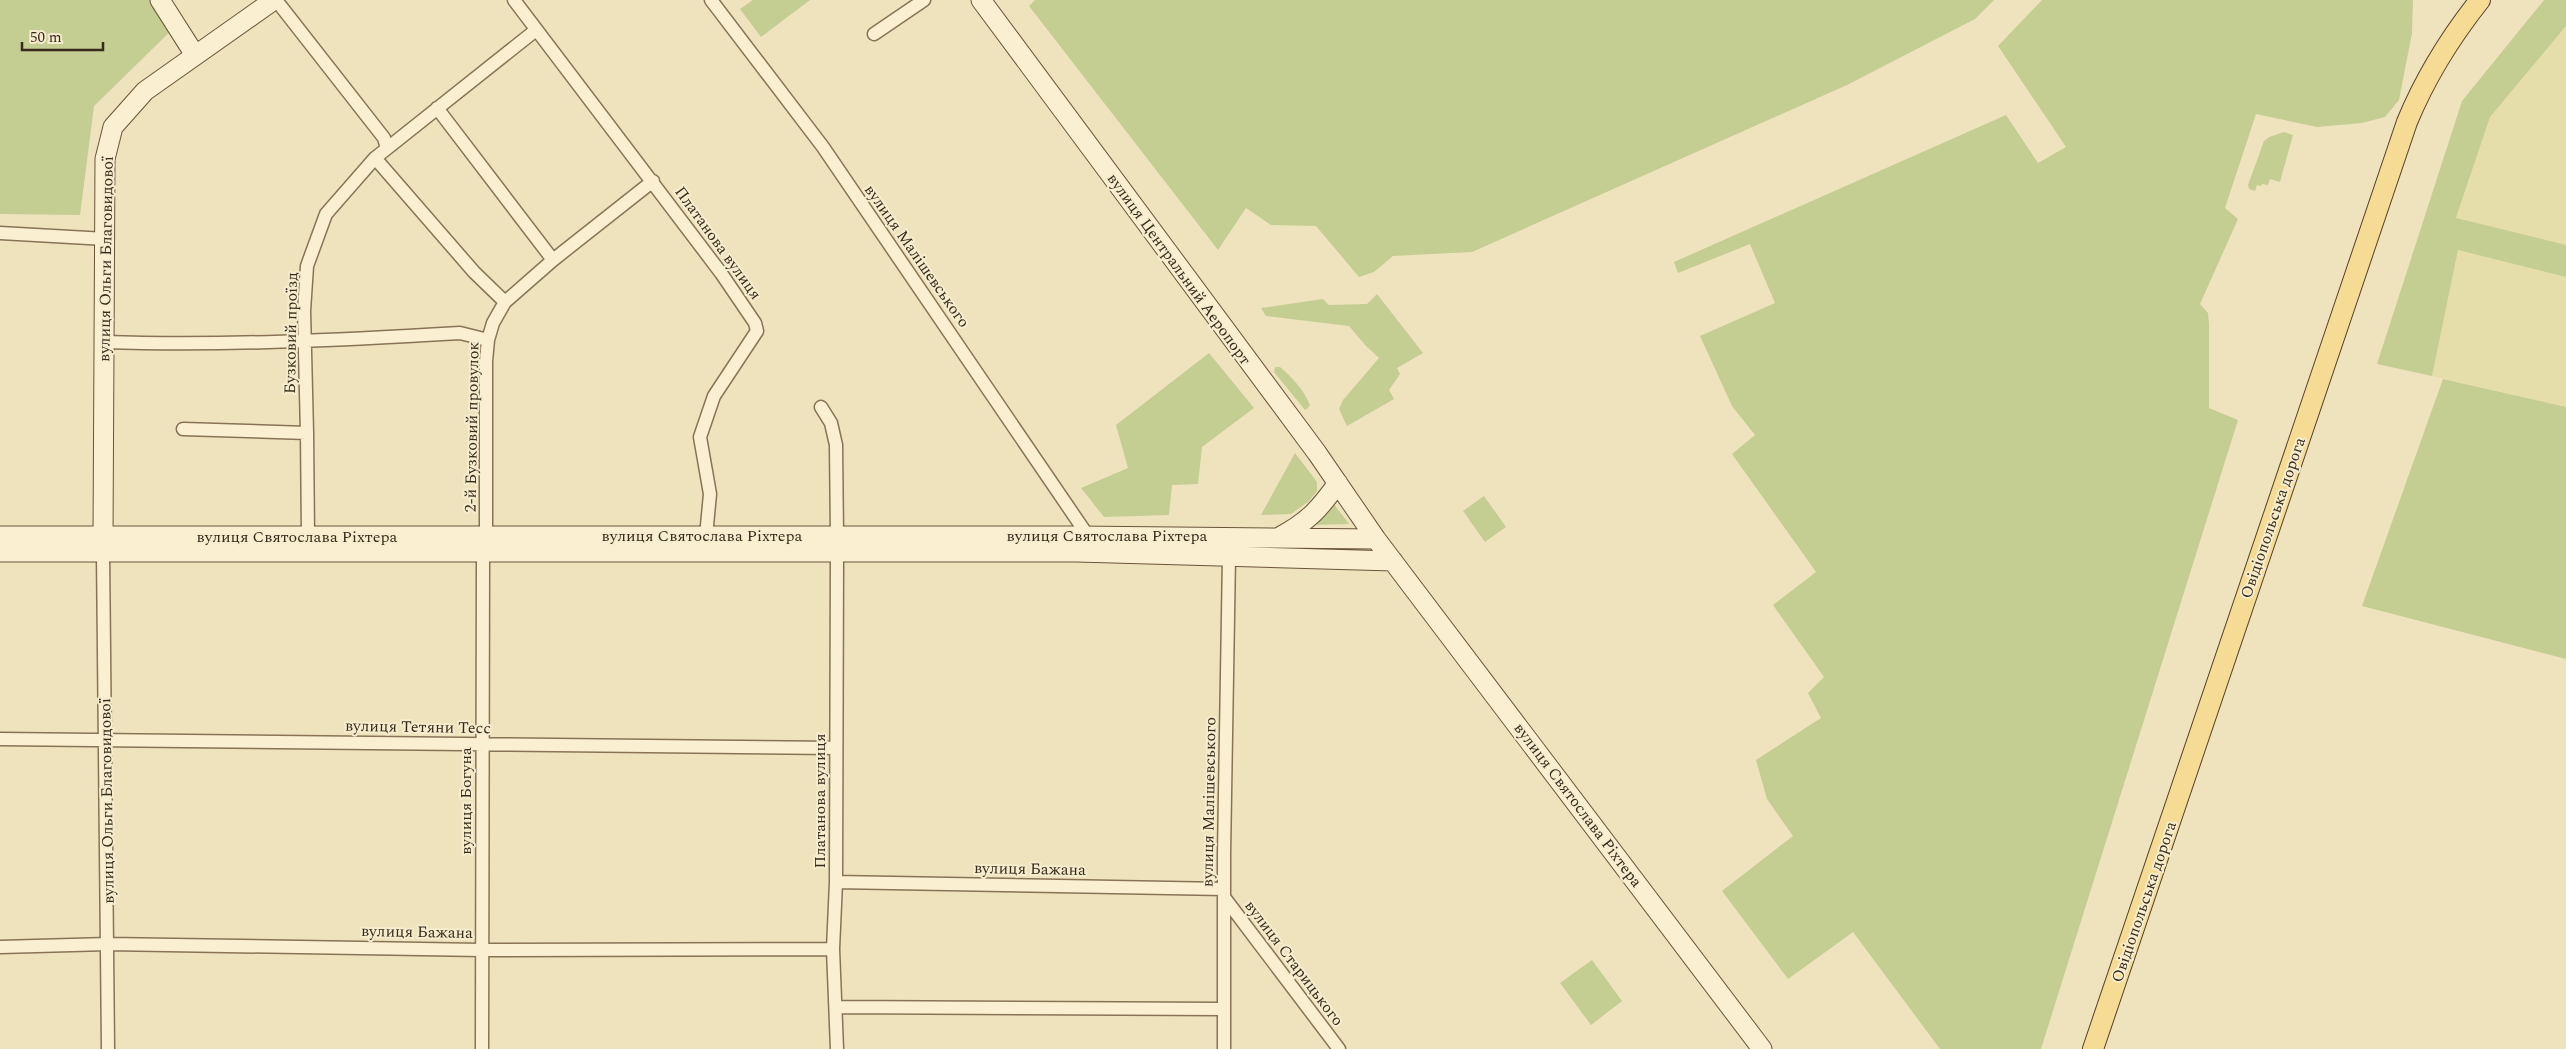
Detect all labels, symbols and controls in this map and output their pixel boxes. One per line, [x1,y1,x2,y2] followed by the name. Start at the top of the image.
[22,20,104,52] scale bar
[30,26,62,49] text: 50 m
[92,156,120,362] street label: вулиця Ольги Благовидової
[1101,168,1257,370] street label: вулиця Центральний Аеропорт
[858,179,976,333] street label: вулиця Малішевського
[669,181,767,305] street label: Платанова вулиця
[278,272,304,394] street label: Бузковий проїзд
[459,341,485,513] street label: 2-й Бузковий провулок
[2234,434,2312,602] street label: Овідіопольська дорога
[602,524,803,548] street label: вулиця Святослава Ріхтера
[1007,524,1208,548] street label: вулиця Святослава Ріхтера
[197,525,398,549] street label: вулиця Святослава Ріхтера
[93,698,121,904] street label: вулиця Ольги Благовидової
[345,714,491,740] street label: вулиця Тетяни Тесс
[1196,717,1222,887] street label: вулиця Малішевського
[1508,718,1648,893] street label: вулиця Святослава Ріхтера
[808,733,832,869] street label: Платанова вулиця
[454,747,478,855] street label: вулиця Богуна
[2105,818,2183,986] street label: Овідіопольська дорога
[974,856,1086,882] street label: вулиця Бажана
[1239,895,1349,1031] street label: вулиця Старицького
[361,919,473,945] street label: вулиця Бажана

